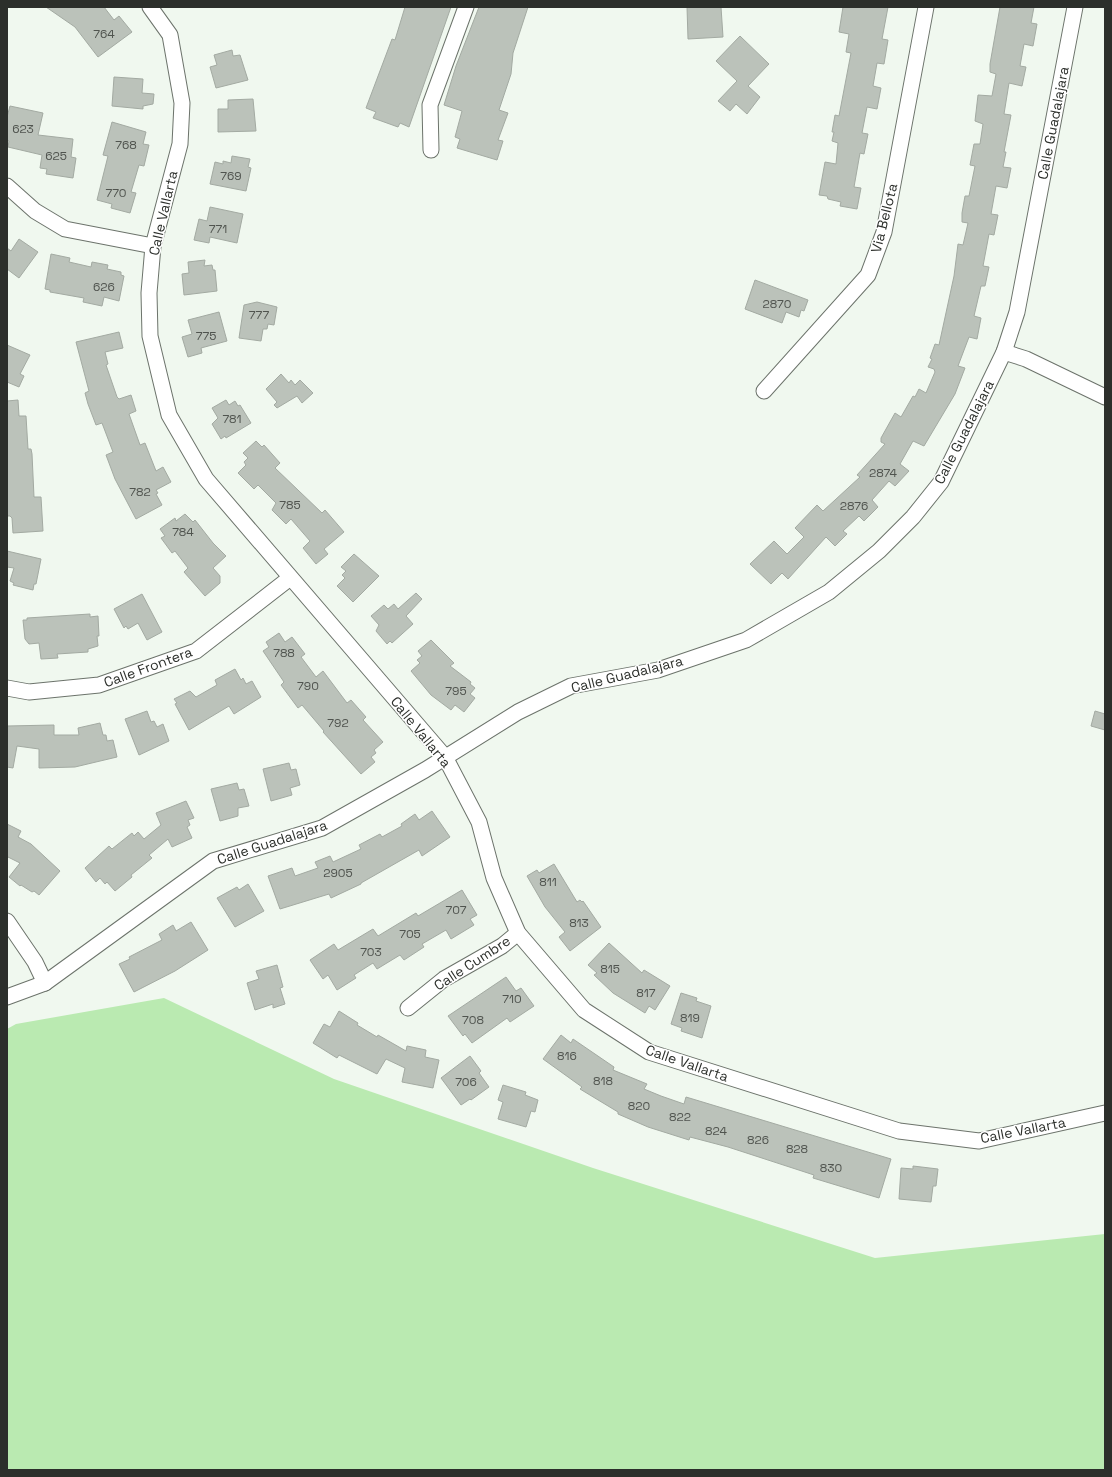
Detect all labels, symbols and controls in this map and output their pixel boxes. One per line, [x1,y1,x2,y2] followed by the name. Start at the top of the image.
[93,26,115,42] house number: 764
[1033,65,1073,181] street label: Calle Guadalajara
[12,121,34,137] house number: 623
[115,137,137,153] house number: 768
[45,148,67,164] house number: 625
[220,168,242,184] house number: 769
[145,169,181,257] street label: Calle Vallarta
[867,181,901,255] street label: Via Bellota
[105,185,127,201] house number: 770
[209,221,227,237] house number: 771
[93,279,115,295] house number: 626
[763,296,791,312] house number: 2870
[249,307,269,323] house number: 777
[196,328,216,344] house number: 775
[930,377,998,487] street label: Calle Guadalajara
[222,411,242,427] house number: 781
[869,465,898,481] house number: 2874
[129,484,151,500] house number: 782
[279,497,301,513] house number: 785
[840,498,868,514] house number: 2876
[172,524,194,540] house number: 784
[101,643,195,691] street label: Calle Frontera
[273,645,295,661] house number: 788
[569,651,685,697] street label: Calle Guadalajara
[297,678,319,694] house number: 790
[445,683,467,699] house number: 795
[387,693,455,771] street label: Calle Vallarta
[327,715,349,731] house number: 792
[215,816,329,868] street label: Calle Guadalajara
[323,865,353,881] house number: 2905
[539,874,557,890] house number: 811
[446,902,467,918] house number: 707
[569,915,589,931] house number: 813
[399,926,421,942] house number: 705
[430,932,514,994] street label: Calle Cumbre
[360,944,382,960] house number: 703
[600,961,620,977] house number: 815
[636,985,656,1001] house number: 817
[502,991,522,1007] house number: 710
[680,1010,700,1026] house number: 819
[462,1012,484,1028] house number: 708
[643,1040,731,1086] street label: Calle Vallarta
[557,1048,577,1064] house number: 816
[593,1073,613,1089] house number: 818
[455,1074,477,1090] house number: 706
[628,1098,650,1114] house number: 820
[669,1109,691,1125] house number: 822
[979,1113,1067,1147] street label: Calle Vallarta
[705,1123,727,1139] house number: 824
[747,1132,769,1148] house number: 826
[786,1141,808,1157] house number: 828
[820,1160,842,1176] house number: 830

